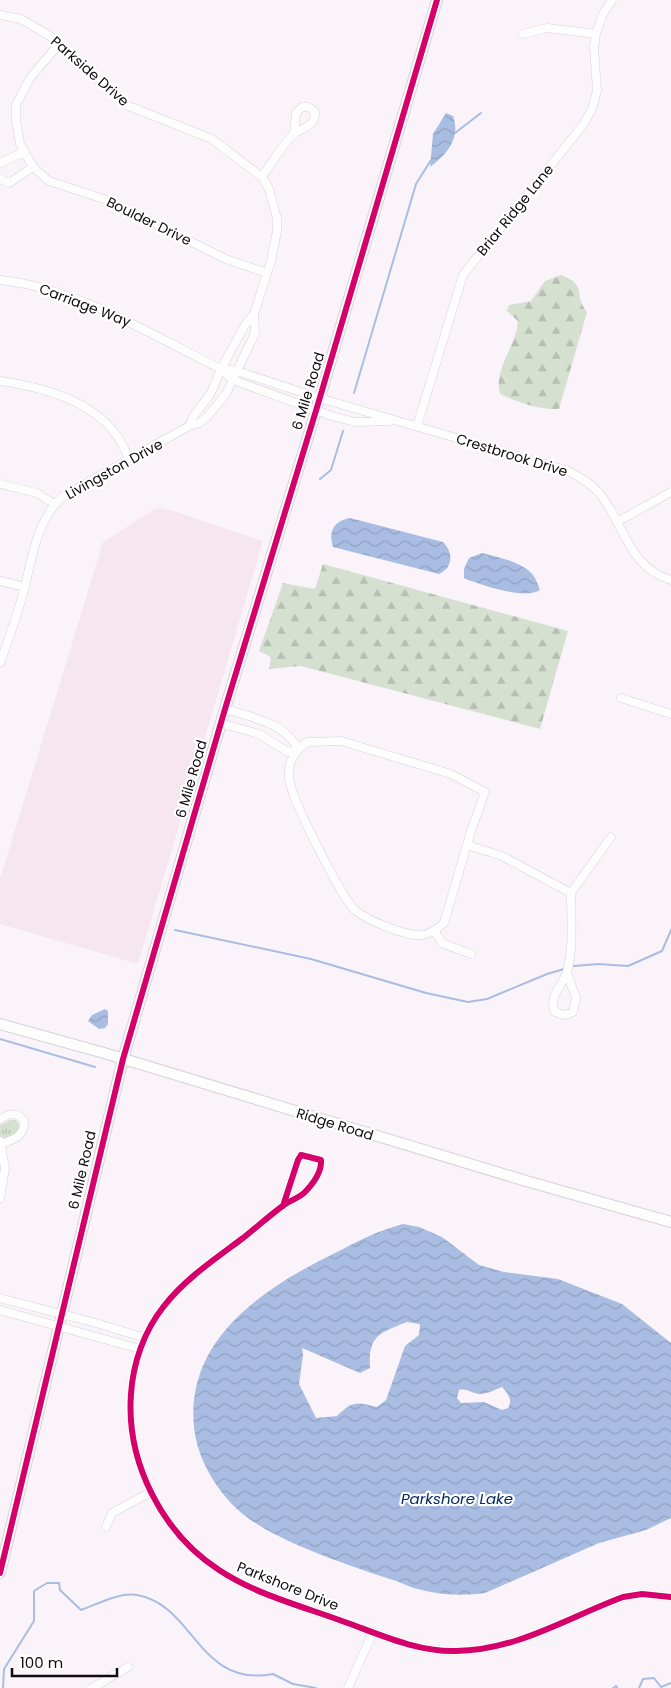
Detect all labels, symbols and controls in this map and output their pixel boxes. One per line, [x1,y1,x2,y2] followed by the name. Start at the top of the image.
[47,31,134,111] street label: Parkside Drive
[472,160,558,260] street label: Briar Ridge Lane
[103,192,195,250] street label: Boulder Drive
[36,278,134,332] street label: Carriage Way
[287,350,329,432] street label: 6 Mile Road
[454,429,571,482] street label: Crestbrook Drive
[62,434,167,504] street label: Livingston Drive
[170,738,212,820] street label: 6 Mile Road
[294,1103,376,1145] street label: Ridge Road
[63,1129,101,1211] street label: 6 Mile Road
[401,1488,513,1509] water label: Parkshore Lake
[234,1557,342,1616] street label: Parkshore Drive
[12,1646,118,1678] scale bar
[20,1652,63,1673] text: 100 m

